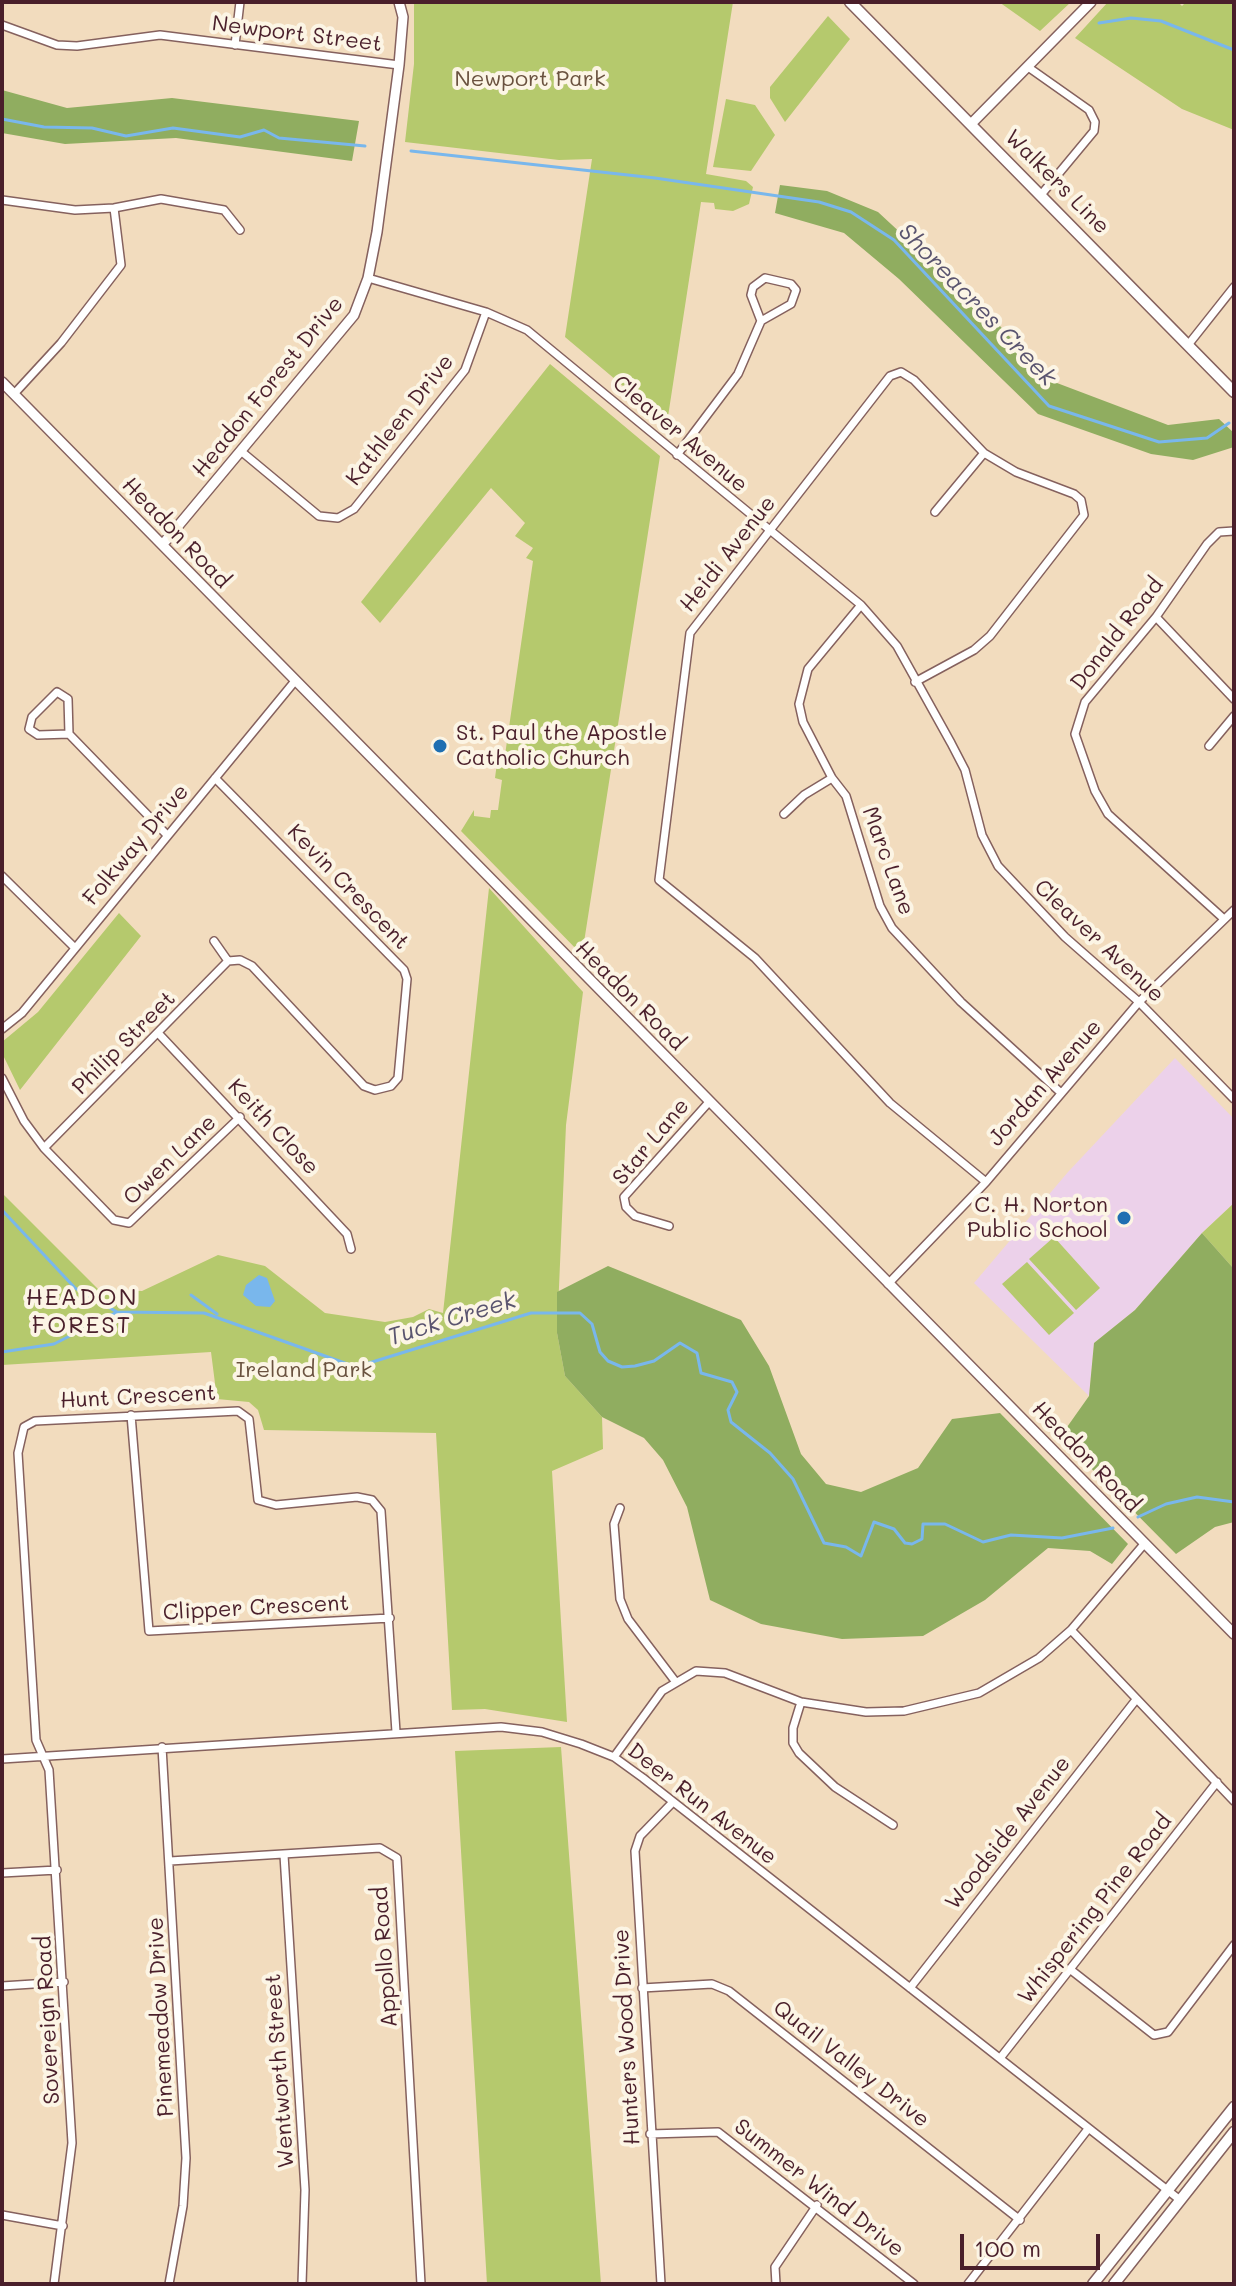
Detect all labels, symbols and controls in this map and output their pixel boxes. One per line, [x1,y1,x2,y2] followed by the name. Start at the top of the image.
[210,10,384,58] street label: Newport Street
[454,66,606,92] park label: Newport Park
[999,124,1115,240] street label: Walkers Line
[892,218,1062,392] water label: Shoreacres Creek
[187,291,349,483] street label: Headon Forest Drive
[341,349,459,491] street label: Kathleen Drive
[607,370,753,498] street label: Cleaver Avenue
[116,472,236,594] street label: Headon Road
[675,491,781,617] street label: Heidi Avenue
[1065,573,1169,695] street label: Donald Road
[456,720,667,772] place label: St. Paul the Apostle Catholic Church
[431,737,449,755] marker: St. Paul the Apostle Catholic Church
[78,779,194,911] street label: Folkway Drive
[856,803,920,919] street label: Marc Lane
[282,819,414,955] street label: Kevin Crescent
[1029,874,1169,1008] street label: Cleaver Avenue
[570,936,690,1056] street label: Headon Road
[67,986,181,1100] street label: Philip Street
[983,1014,1107,1152] street label: Jordan Avenue
[222,1074,324,1180] street label: Keith Close
[607,1093,695,1191] street label: Star Lane
[118,1109,222,1211] street label: Owen Lane
[967,1192,1108,1244] place label: C. H. Norton Public School
[1115,1209,1133,1227] marker: C. H. Norton Public School
[26,1284,138,1340] district label: HEADON FOREST
[384,1286,520,1352] water label: Tuck Creek
[236,1357,372,1383] park label: Ireland Park
[59,1380,217,1414] street label: Hunt Crescent
[1026,1396,1146,1518] street label: Headon Road
[162,1590,350,1626] street label: Clipper Crescent
[622,1738,782,1870] street label: Deer Run Avenue
[940,1751,1076,1915] street label: Woodside Avenue
[1013,1809,1177,2009] street label: Whispering Pine Road
[367,1886,403,2028] street label: Appollo Road
[143,1916,179,2118] street label: Pinemeadow Drive
[608,1928,646,2146] street label: Hunters Wood Drive
[30,1935,66,2105] street label: Sovereign Road
[260,1973,300,2169] street label: Wentworth Street
[767,1995,935,2133] street label: Quail Valley Drive
[729,2113,909,2263] street label: Summer Wind Drive
[964,2218,1104,2268] scale bar
[974,2232,1041,2263] text: 100 m

